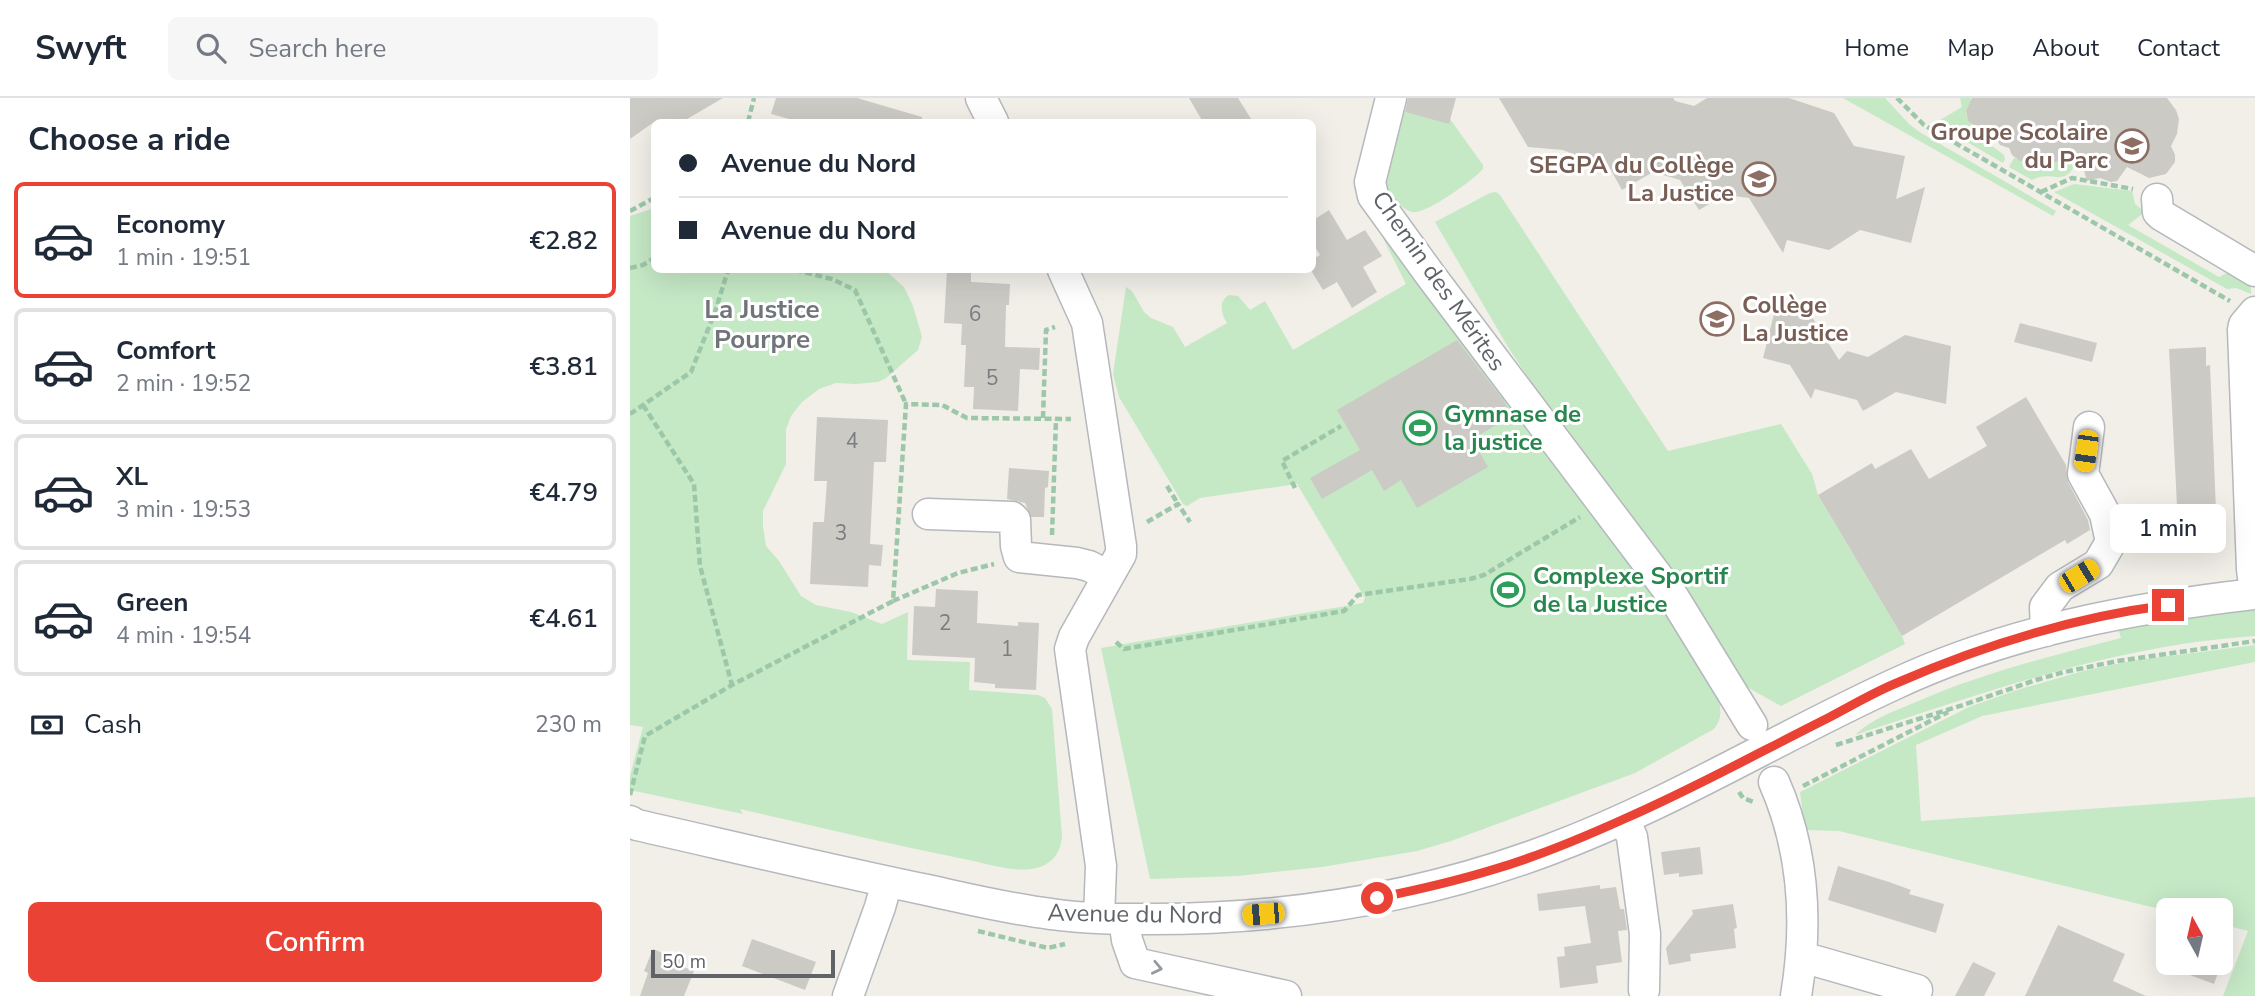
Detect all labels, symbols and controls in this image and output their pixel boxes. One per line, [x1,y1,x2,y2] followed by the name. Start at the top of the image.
[168,17,658,80] search box
[35,26,126,71] text: Swyft
[192,29,230,67] icon: search
[248,31,386,66] text: Search here
[1844,32,1909,64] text: Home
[1947,32,1994,64] text: Map
[2032,32,2099,64] text: About
[2137,32,2220,64] text: Contact
[1930,116,2109,176] place label: Groupe Scolaire du Parc
[28,118,230,161] text: Choose a ride
[2113,127,2151,165] school or university icon: Groupe Scolaire du Parc
[721,146,916,181] text: Avenue du Nord
[1529,149,1734,209] place label: SEGPA du Collège La Justice
[1740,160,1778,198] school or university icon: SEGPA du Collège La Justice
[1365,185,1513,377] street label: Chemin des Mérites
[116,207,225,242] text: Economy
[32,209,95,272] icon: car
[721,213,916,248] text: Avenue du Nord
[529,223,598,258] text: €2.82
[116,242,251,273] text: 1 min · 19:51
[1742,289,1849,349] place label: Collège La Justice
[704,292,820,357] district label: La Justice Pourpre
[969,300,981,328] house number: 6
[1698,300,1736,338] school or university icon: Collège La Justice
[116,333,216,368] text: Comfort
[32,335,95,398] icon: car
[529,349,598,384] text: €3.81
[986,364,998,392] house number: 5
[116,368,251,399] text: 2 min · 19:52
[1444,398,1581,458] place label: Gymnase de la justice
[1401,409,1439,447] sports icon: Gymnase de la justice
[846,427,858,455] house number: 4
[2073,429,2100,473] car
[116,459,148,494] text: XL
[32,461,95,524] icon: car
[529,475,598,510] text: €4.79
[116,494,251,525] text: 3 min · 19:53
[2110,504,2226,552] callout: 1 min
[2139,513,2197,544] text: 1 min
[835,519,847,547] house number: 3
[2056,556,2103,596] car
[1533,560,1729,620] place label: Complexe Sportif de la Justice
[1489,571,1527,609] sports icon: Complexe Sportif de la Justice
[116,585,189,620] text: Green
[32,587,95,650] icon: car
[2152,589,2184,621] route end
[529,601,598,636] text: €4.61
[939,609,951,637] house number: 2
[116,620,251,651] text: 4 min · 19:54
[1001,635,1013,663] house number: 1
[28,706,66,744] icon: cash
[84,707,142,742] text: Cash
[535,709,602,740] text: 230 m
[1361,882,1393,914] route start
[1047,896,1223,932] street label: Avenue du Nord
[2156,898,2233,975] north arrow
[2156,898,2233,975] map controls
[28,902,602,982] button: Confirm
[1242,902,1285,926] car
[651,947,835,979] scale bar
[662,949,706,975] text: 50 m
[1151,960,1163,974] one-way arrow

